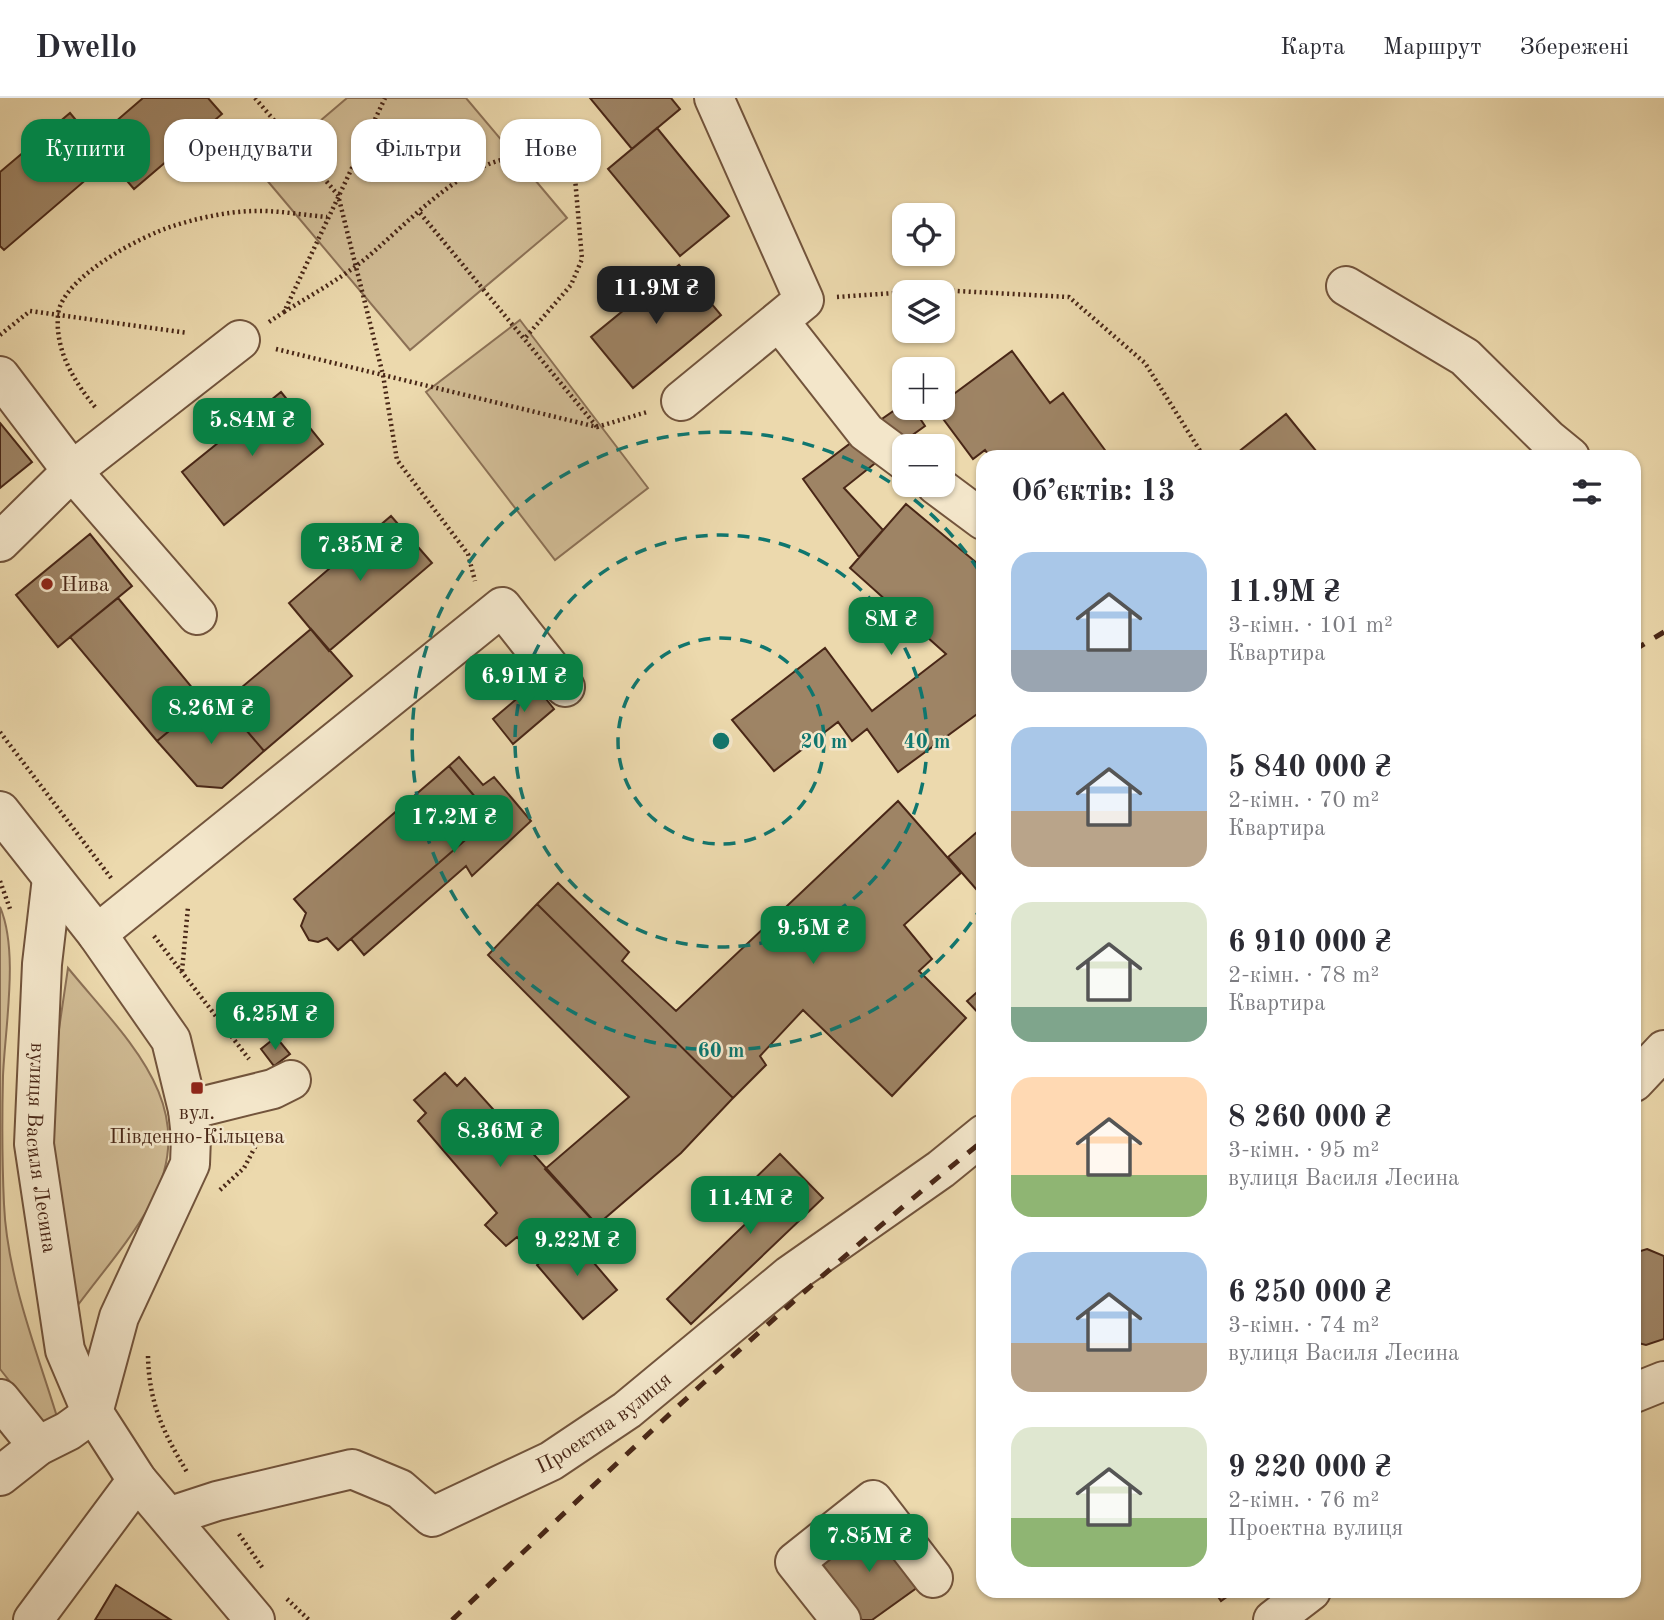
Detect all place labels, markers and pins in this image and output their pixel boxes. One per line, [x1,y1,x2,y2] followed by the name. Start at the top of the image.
[591,266,721,326] pin: 11.9M ₴
[187,398,317,458] pin: 5.84M ₴
[295,524,425,583] pin: 7.35M ₴
[61,575,109,596] place label: Нива
[39,576,55,592] marker: Нива
[850,598,932,657] pin: 8M ₴
[459,654,589,714] pin: 6.91M ₴
[146,686,276,746] pin: 8.26M ₴
[709,729,733,753] centre of rings
[389,796,519,855] pin: 17.2M ₴
[756,906,870,966] pin: 9.5M ₴
[210,992,340,1052] pin: 6.25M ₴
[189,1080,205,1096] marker: вул. Південно-Кільцева
[109,1103,285,1148] place label: вул. Південно-Кільцева
[435,1110,565,1169] pin: 8.36M ₴
[685,1176,815,1236] pin: 11.4M ₴
[512,1218,642,1278] pin: 9.22M ₴
[804,1514,934,1574] pin: 7.85M ₴

